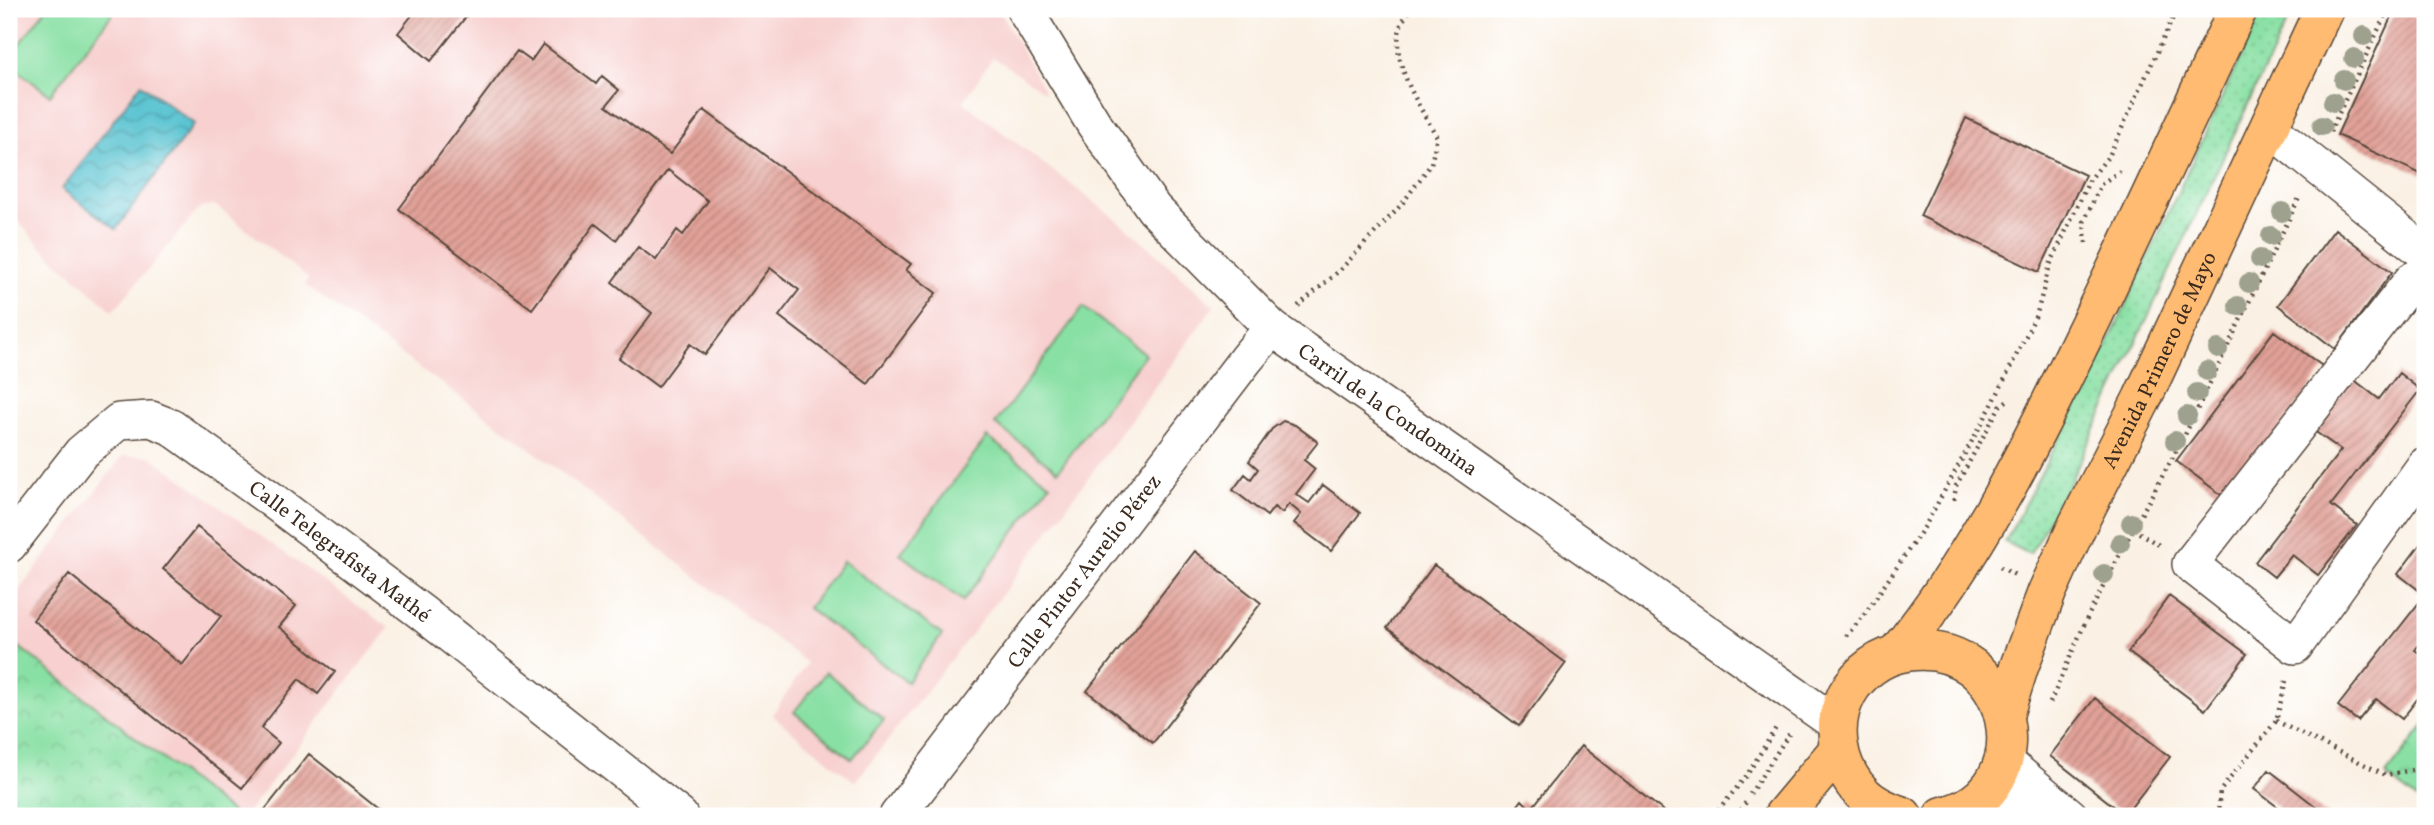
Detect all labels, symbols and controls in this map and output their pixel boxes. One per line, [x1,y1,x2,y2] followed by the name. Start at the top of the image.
[2096,247,2225,474] street label: Avenida Primero de Mayo
[1291,337,1483,484] street label: Carril de la Condomina
[1002,469,1169,675] street label: Calle Pintor Aurelio Pérez
[242,475,436,630] street label: Calle Telegrafista Mathé

